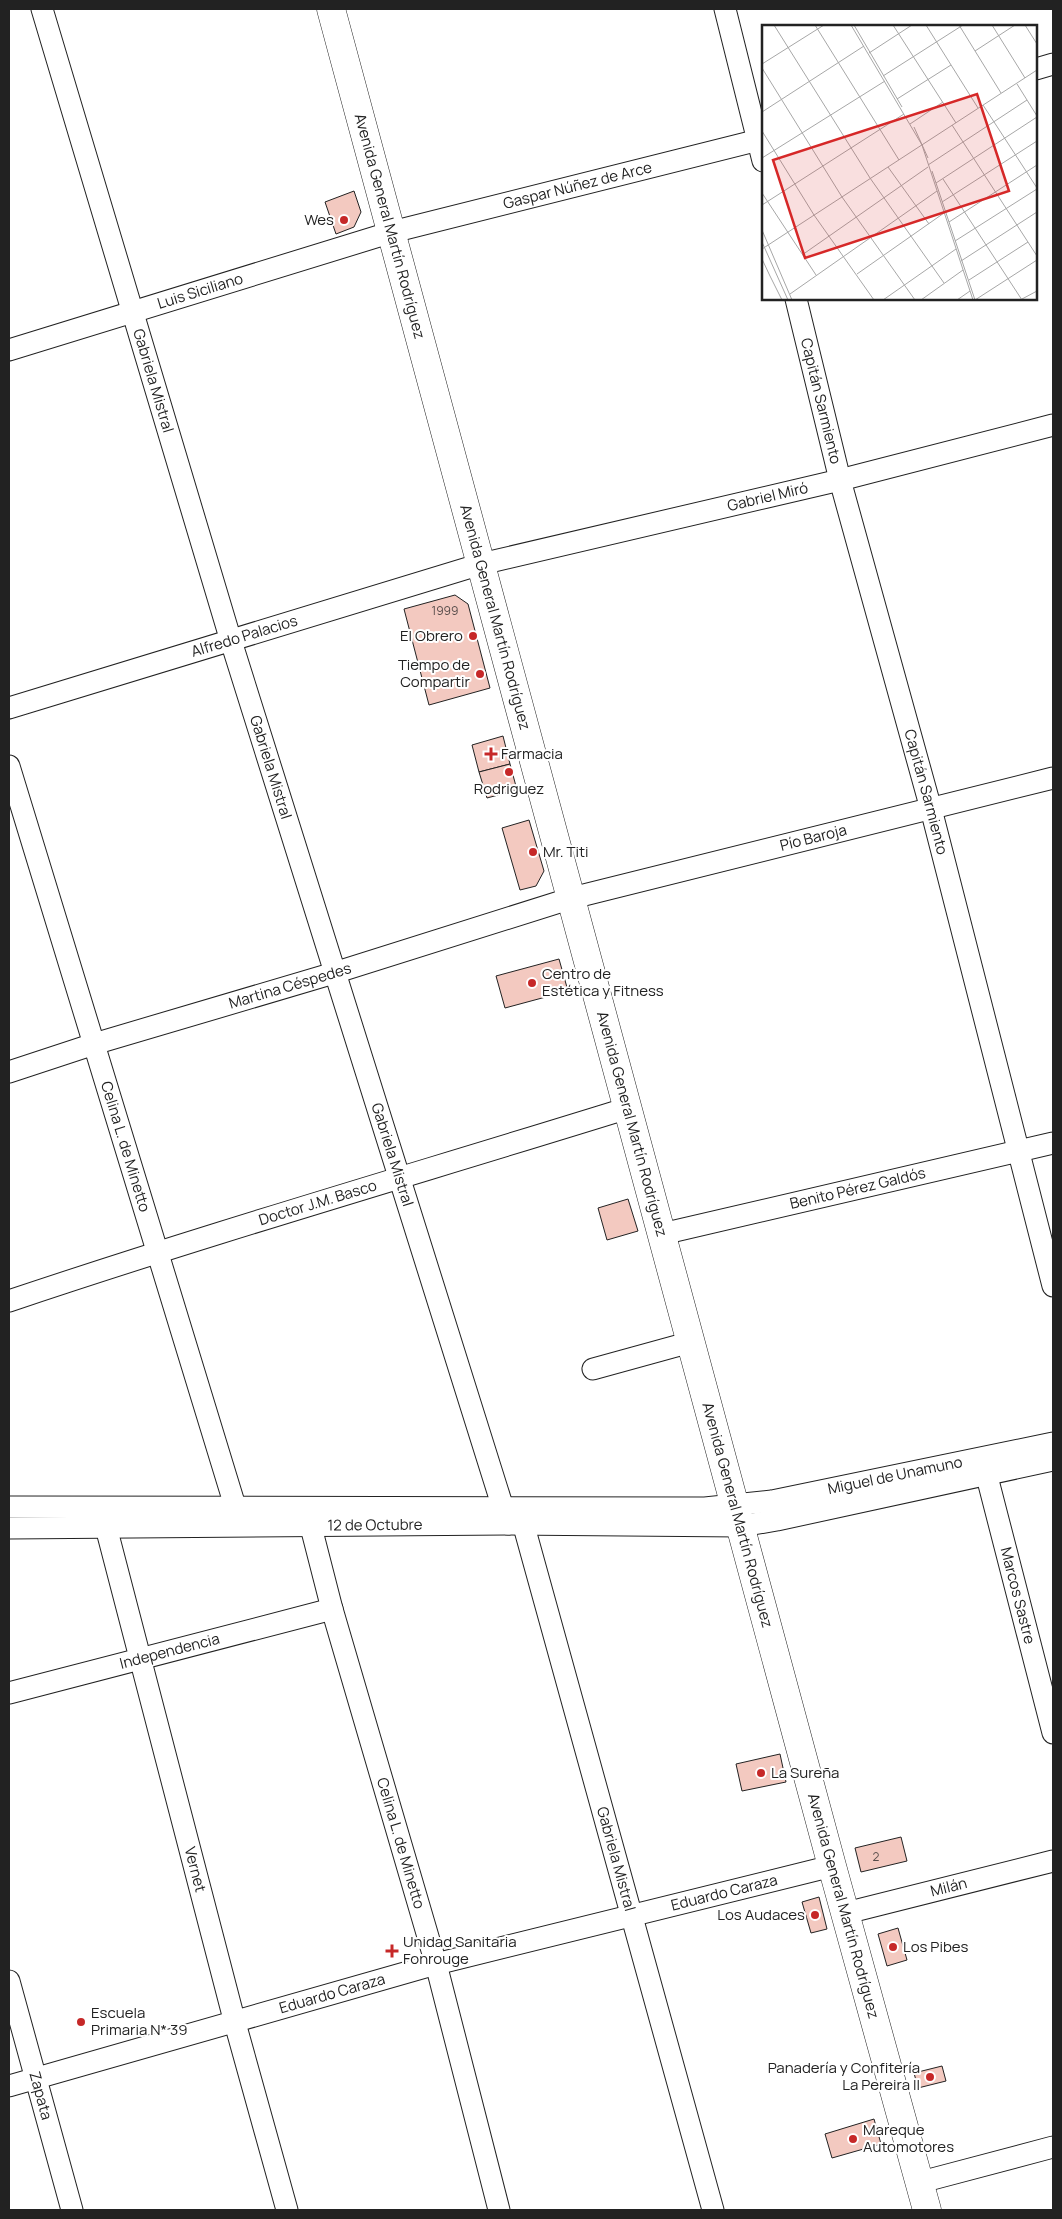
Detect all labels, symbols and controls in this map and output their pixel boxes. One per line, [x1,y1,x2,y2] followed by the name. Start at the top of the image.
[762,25,1037,300] inset map
[350,111,431,341] street label: Avenida General Martín Rodríguez
[501,156,654,214] street label: Gaspar Núñez de Arce
[304,209,334,230] place label: Wes
[338,214,350,226] marker: Wes
[155,268,245,314] street label: Luis Siciliano
[128,326,179,435] street label: Gabriela Mistral
[796,336,847,466] street label: Capitán Sarmiento
[725,477,810,516] street label: Gabriel Miró
[455,502,536,732] street label: Avenida General Martín Rodríguez
[431,602,459,619] house number: 1999
[188,610,300,662] street label: Alfredo Palacios
[400,625,463,646] place label: El Obrero
[467,630,479,642] marker: El Obrero
[398,654,471,692] place label: Tiempo de Compartir
[474,668,486,680] marker: Tiempo de Compartir
[245,713,297,821] street label: Gabriela Mistral
[899,727,953,857] street label: Capitán Sarmiento
[501,743,563,764] place label: Farmacia
[485,748,497,760] marker: Farmacia
[503,766,515,778] marker: Rodriguez
[474,778,544,799] place label: Rodriguez
[778,819,849,856] street label: Pío Baroja
[543,841,589,862] place label: Mr. Titi
[527,846,539,858] marker: Mr. Titi
[226,957,354,1014] street label: Martina Céspedes
[542,963,664,1001] place label: Centro de Estética y Fitness
[526,977,538,989] marker: Centro de Estética y Fitness
[592,1009,673,1239] street label: Avenida General Martín Rodríguez
[96,1079,156,1215] street label: Celina L. de Minetto
[367,1100,419,1209] street label: Gabriela Mistral
[788,1162,928,1214] street label: Benito Pérez Galdós
[256,1174,379,1230] street label: Doctor J.M. Basco
[697,1400,778,1630] street label: Avenida General Martín Rodríguez
[826,1451,964,1499] street label: Miguel de Unamuno
[327,1514,423,1535] street label: 12 de Octubre
[996,1545,1041,1647] street label: Marcos Sastre
[117,1628,222,1674] street label: Independencia
[771,1762,839,1783] place label: La Sureña
[755,1767,767,1779] marker: La Sureña
[372,1775,430,1911] street label: Celina L. de Minetto
[803,1791,885,2021] street label: Avenida General Martín Rodríguez
[592,1804,641,1913] street label: Gabriela Mistral
[180,1845,212,1894] street label: Vernet
[873,1848,880,1865] house number: 2
[669,1869,780,1915] street label: Eduardo Caraza
[928,1872,969,1901] street label: Milán
[717,1904,805,1925] place label: Los Audaces
[809,1909,821,1921] marker: Los Audaces
[403,1931,517,1969] place label: Unidad Sanitaria Fonrouge
[903,1936,969,1957] place label: Los Pibes
[887,1941,899,1953] marker: Los Pibes
[385,1944,399,1958] marker: Unidad Sanitaria Fonrouge
[277,1968,387,2018] street label: Eduardo Caraza
[91,2002,188,2040] place label: Escuela Primaria N* 39
[75,2016,87,2028] marker: Escuela Primaria N* 39
[768,2057,920,2095] place label: Panadería y Confitería La Pereira II
[24,2069,58,2122] street label: Zapata
[924,2071,936,2083] marker: Panadería y Confitería La Pereira II
[863,2119,954,2157] place label: Mareque Automotores
[847,2133,859,2145] marker: Mareque Automotores

